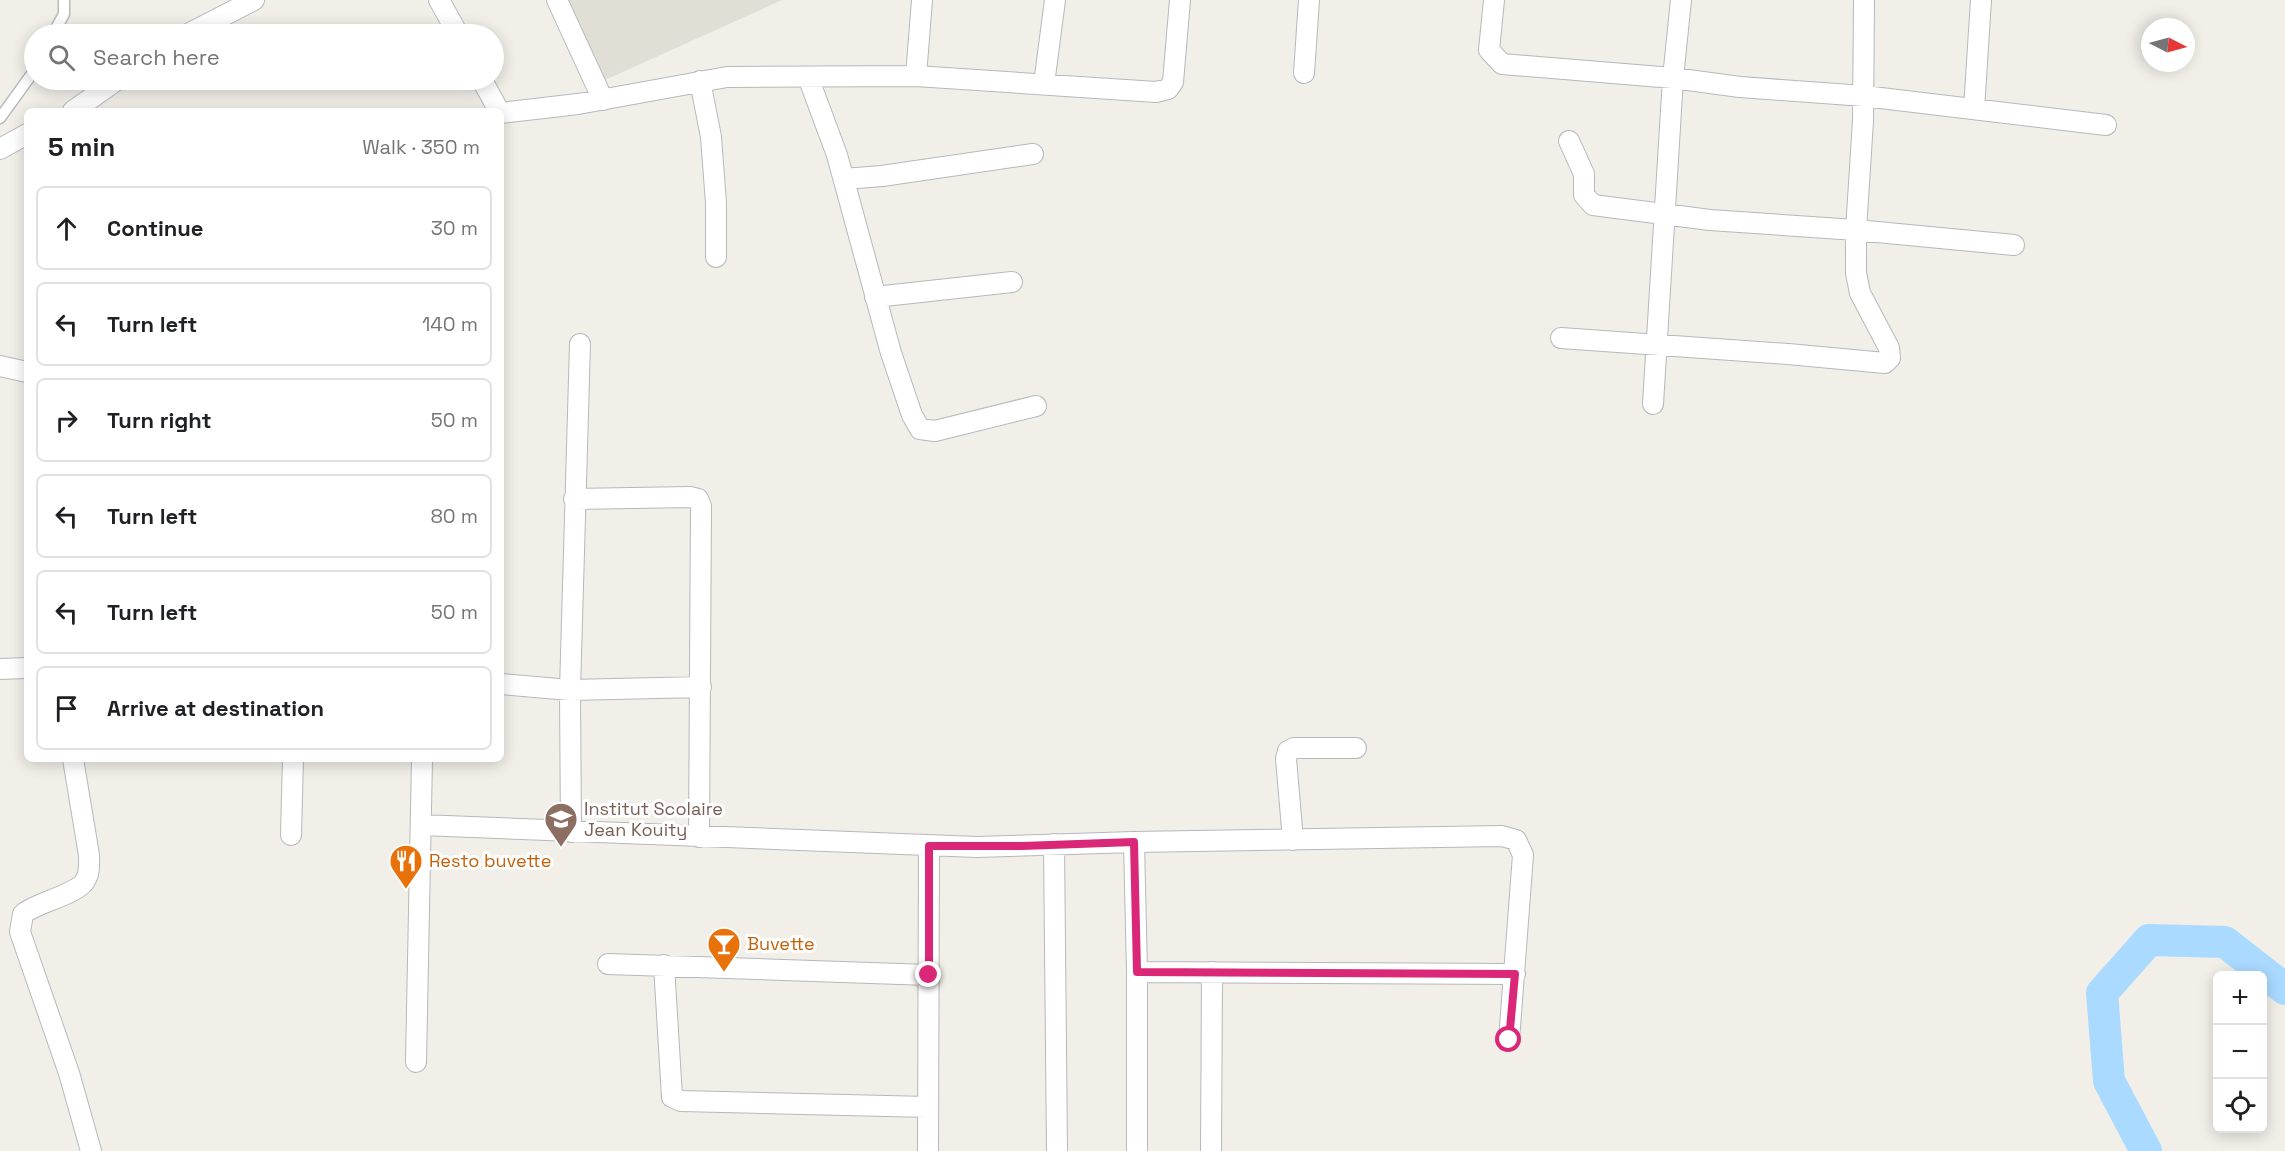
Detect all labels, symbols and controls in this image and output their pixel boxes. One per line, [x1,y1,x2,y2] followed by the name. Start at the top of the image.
[2141,18,2195,72] north arrow
[24,24,504,90] search box
[45,41,78,74] icon: search
[93,43,220,71] text: Search here
[48,130,115,164] text: 5 min
[362,134,480,160] text: Walk · 350 m
[50,212,83,245] icon: ahead
[107,214,203,242] text: Continue
[431,215,478,241] text: 30 m
[50,308,83,341] icon: left
[107,310,197,338] text: Turn left
[422,311,478,337] text: 140 m
[50,404,83,437] icon: right
[107,406,212,434] text: Turn right
[431,407,478,433] text: 50 m
[50,500,83,533] icon: left
[107,502,197,530] text: Turn left
[430,503,478,529] text: 80 m
[50,596,83,629] icon: left
[107,598,197,626] text: Turn left
[431,599,478,625] text: 50 m
[50,692,83,725] icon: arrive
[107,694,324,722] text: Arrive at destination
[584,797,723,841] place label: Institut Scolaire Jean Kouity
[543,801,579,848] school or university icon: Institut Scolaire Jean Kouity
[388,843,424,890] restaurant icon: Resto buvette
[429,849,551,872] place label: Resto buvette
[706,926,742,973] bar icon: Buvette
[747,932,815,955] place label: Buvette
[915,961,941,987] route end
[2213,971,2267,1133] map controls
[2213,971,2267,1025] button: +
[2213,1025,2267,1079] button: −
[1495,1026,1521,1052] route start
[2213,1079,2267,1133] button: locate

